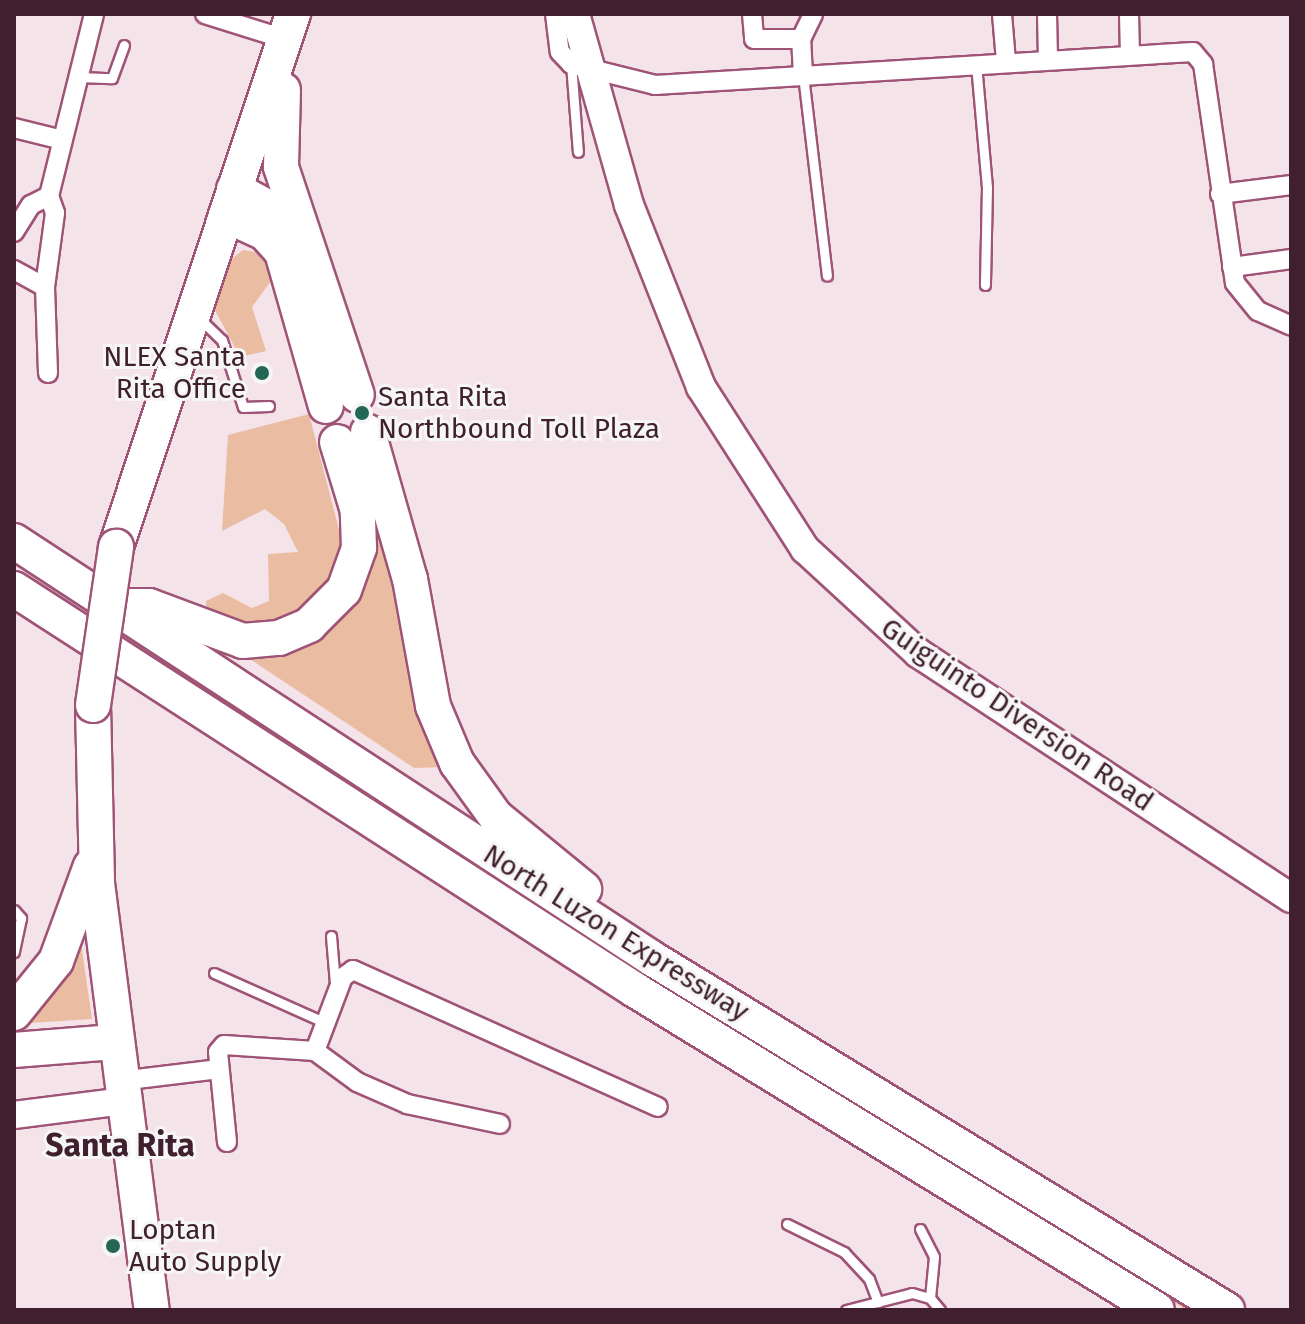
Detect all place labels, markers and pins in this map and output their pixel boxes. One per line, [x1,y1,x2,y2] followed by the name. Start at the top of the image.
[103,340,246,406] place label: NLEX Santa Rita Office
[253,364,271,382] marker: NLEX Santa Rita Office
[378,380,660,446] place label: Santa Rita Northbound Toll Plaza
[353,404,371,422] marker: Santa Rita Northbound Toll Plaza
[129,1213,281,1279] place label: Loptan Auto Supply
[104,1237,122,1255] marker: Loptan Auto Supply

